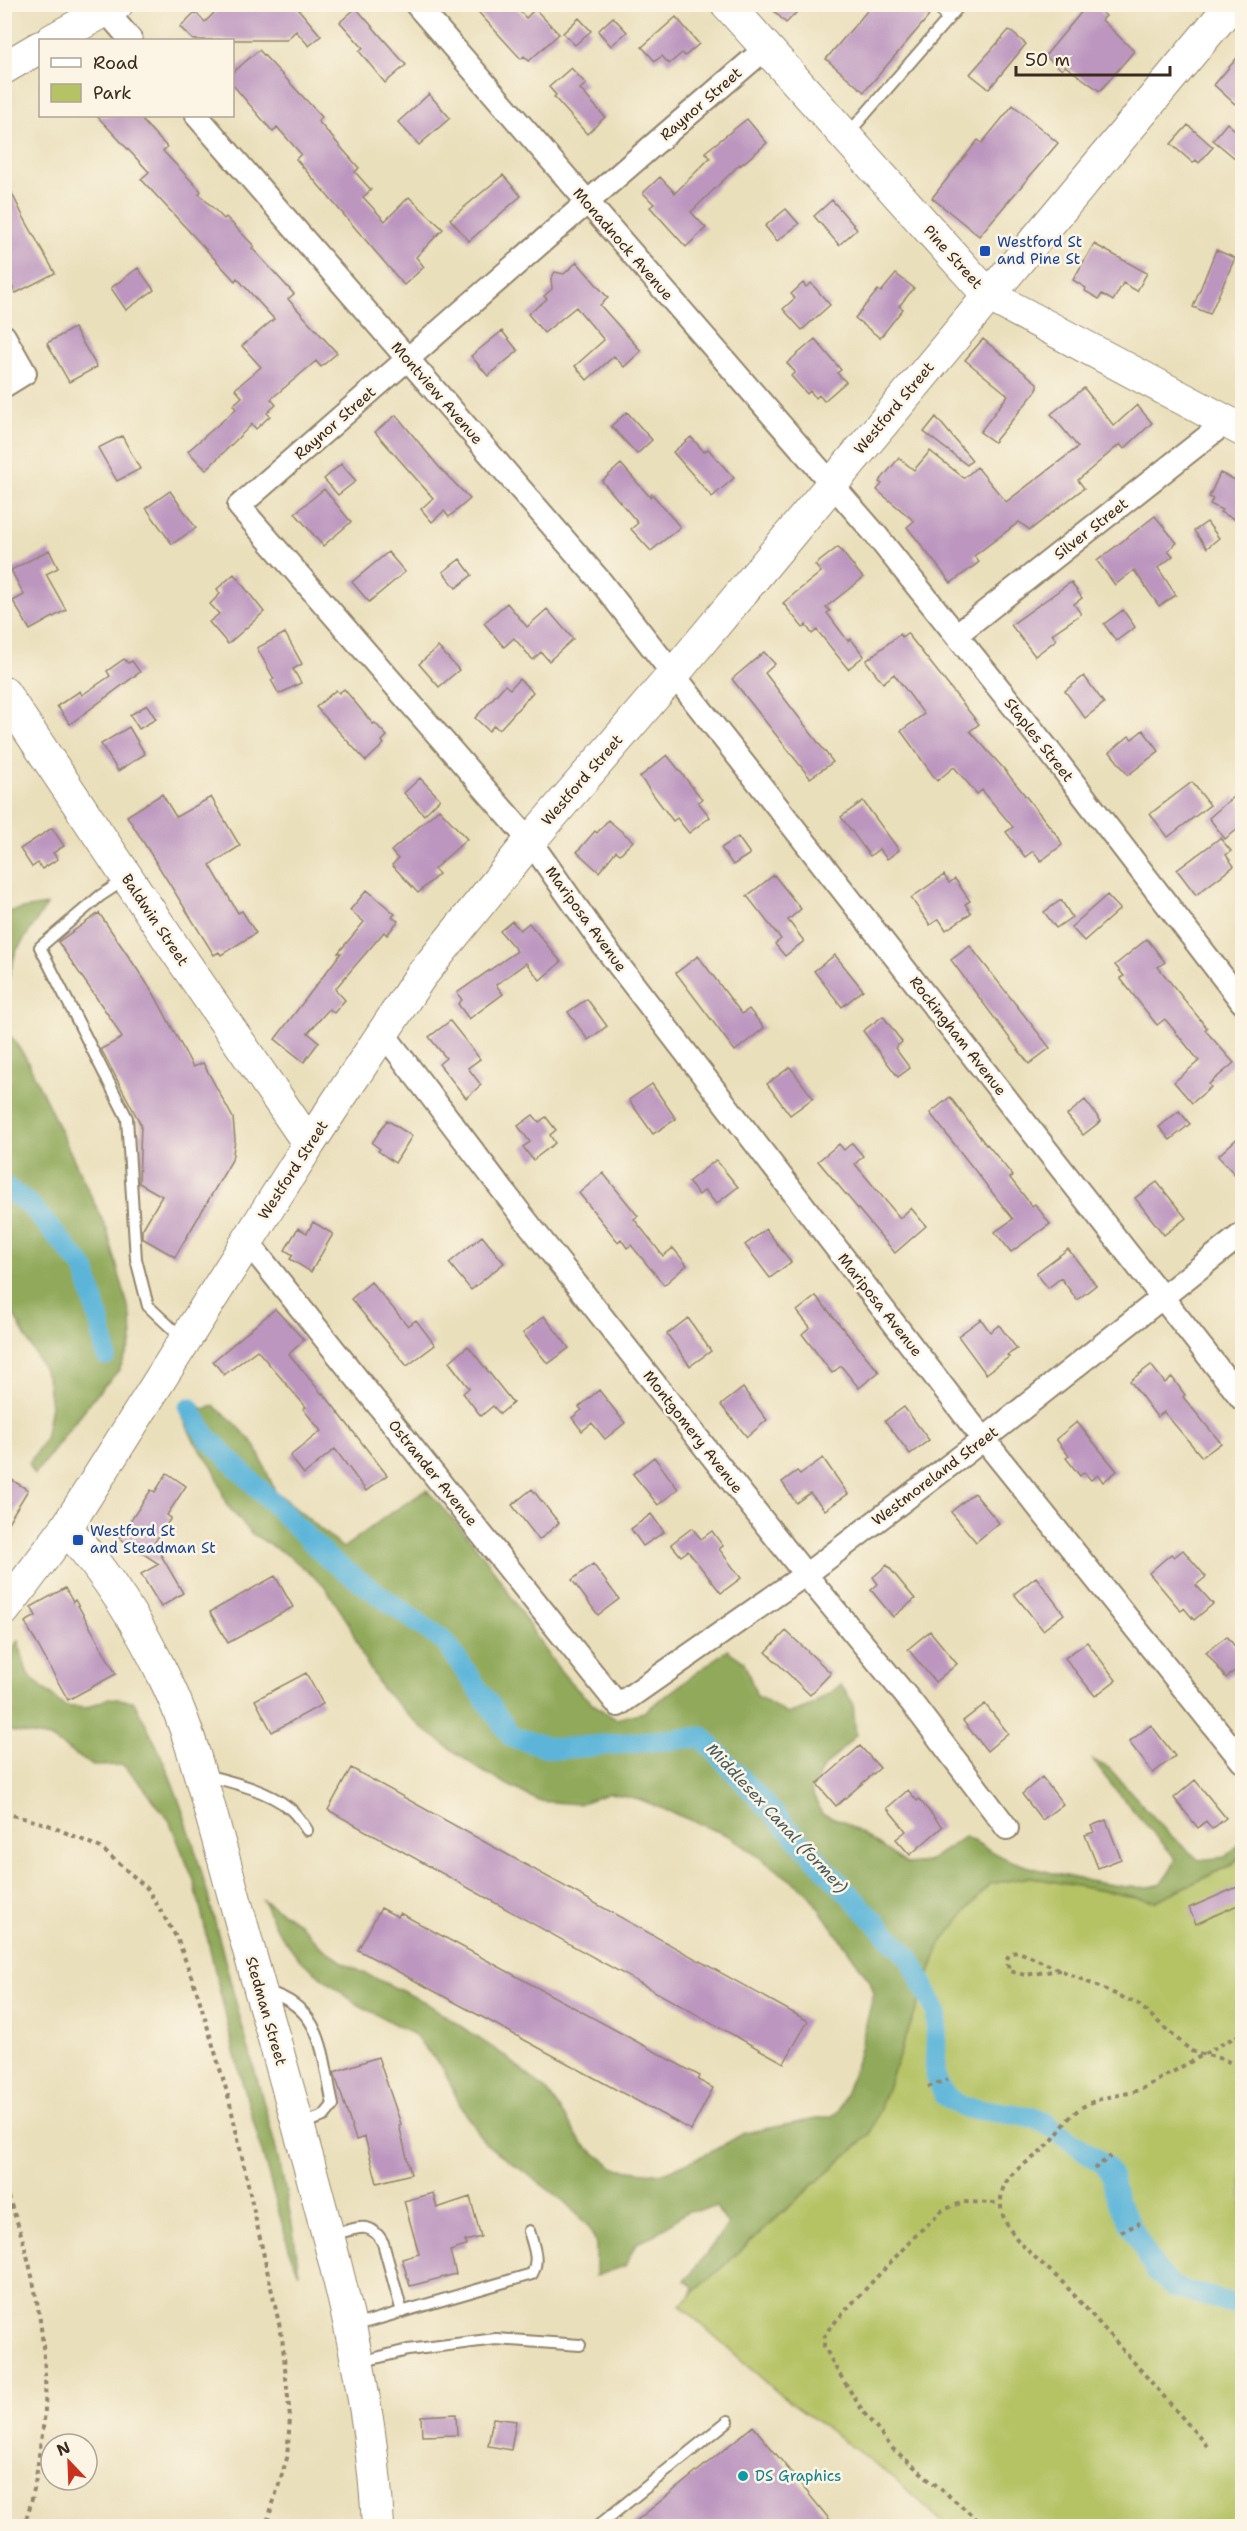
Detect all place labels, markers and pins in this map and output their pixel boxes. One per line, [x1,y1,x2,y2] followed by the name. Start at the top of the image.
[997,232,1082,269] place label: Westford St and Pine St
[978,244,992,258] marker: Westford St and Pine St
[90,1521,216,1558] place label: Westford St and Steadman St
[71,1533,85,1547] marker: Westford St and Steadman St
[755,2466,841,2486] place label: DS Graphics
[736,2469,750,2483] marker: DS Graphics

